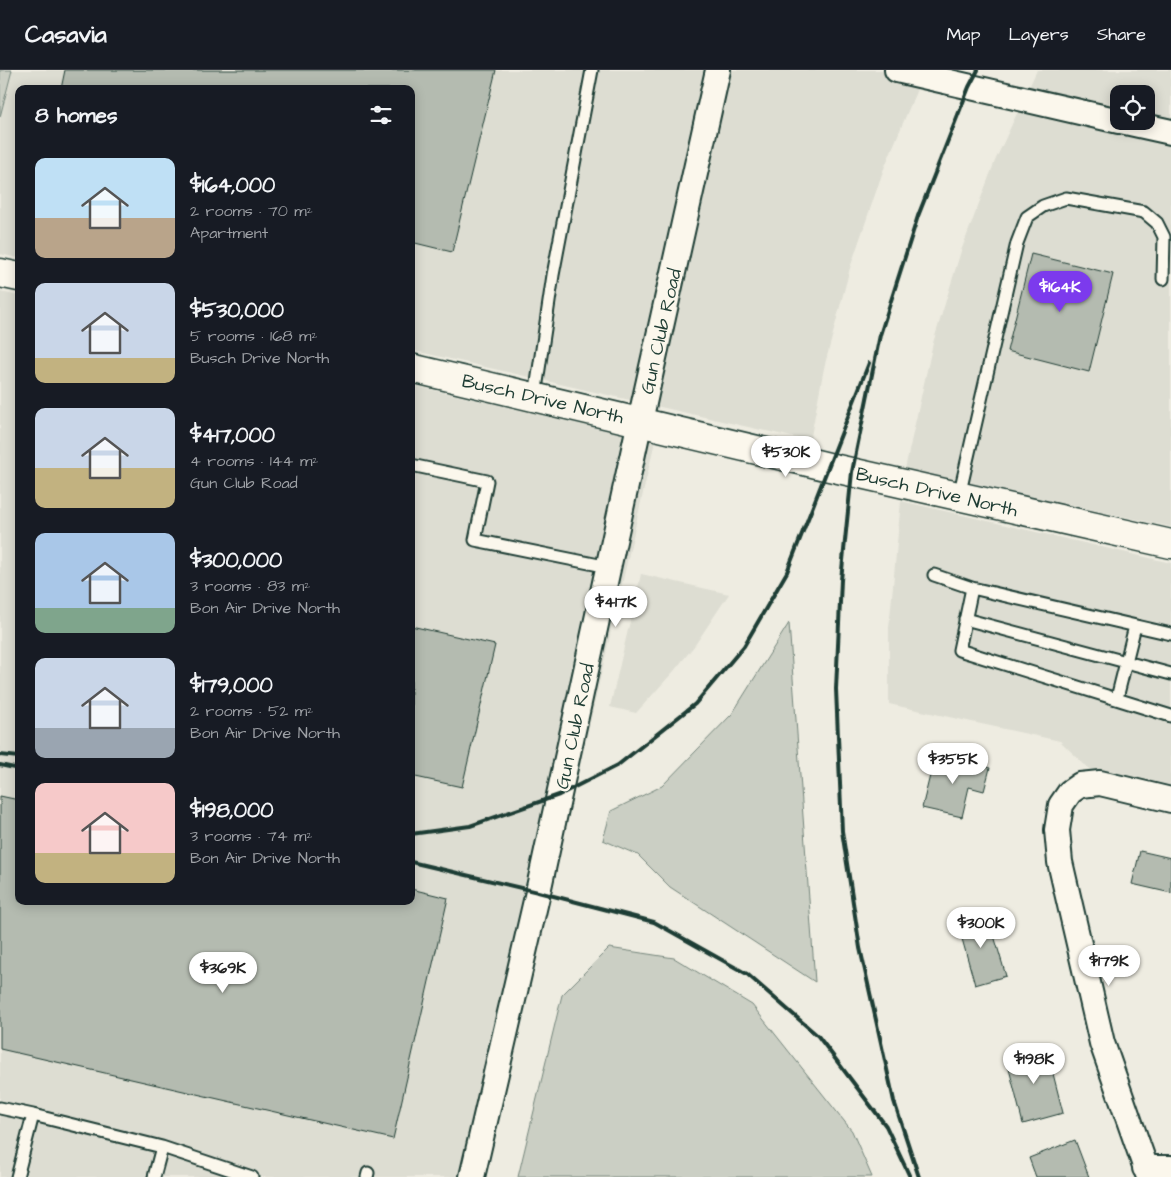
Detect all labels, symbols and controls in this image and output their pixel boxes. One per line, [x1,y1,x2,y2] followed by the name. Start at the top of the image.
[25,18,107,52] text: Casavia
[946,22,980,47] text: Map
[1008,22,1069,47] text: Layers
[1097,22,1146,47] text: Share
[1110,85,1155,130] map controls
[1110,85,1155,130] button: locate
[35,101,117,130] text: 8 homes
[367,101,395,129] icon: filters
[190,171,275,200] text: $164,000
[75,178,135,238] icon: home
[190,200,313,222] text: 2 rooms · 70 m²
[190,222,268,244] text: Apartment
[634,266,689,397] street label: Gun Club Road
[1025,270,1095,313] pin: $164K
[1039,276,1081,298] text: $164K
[190,296,284,325] text: $530,000
[75,303,135,363] icon: home
[190,325,317,347] text: 5 rooms · 168 m²
[190,347,329,369] text: Busch Drive North
[459,368,627,431] street label: Busch Drive North
[190,421,275,450] text: $417,000
[75,428,135,488] icon: home
[751,436,821,478] pin: $530K
[762,441,810,463] text: $530K
[190,450,318,472] text: 4 rooms · 144 m²
[853,461,1021,524] street label: Busch Drive North
[190,472,298,494] text: Gun Club Road
[190,546,282,575] text: $300,000
[75,553,135,613] icon: home
[190,575,310,597] text: 3 rooms · 83 m²
[581,586,651,628] pin: $417K
[595,591,637,613] text: $417K
[190,597,340,619] text: Bon Air Drive North
[549,661,602,792] street label: Gun Club Road
[190,671,273,700] text: $179,000
[75,678,135,738] icon: home
[190,700,313,722] text: 2 rooms · 52 m²
[190,722,340,744] text: Bon Air Drive North
[918,742,988,785] pin: $355K
[928,748,978,770] text: $355K
[190,796,273,825] text: $198,000
[75,803,135,863] icon: home
[190,825,313,847] text: 3 rooms · 74 m²
[190,847,340,869] text: Bon Air Drive North
[946,906,1016,949] pin: $300K
[958,912,1004,934] text: $300K
[1074,944,1144,987] pin: $179K
[1089,950,1129,972] text: $179K
[188,952,258,994] pin: $369K
[200,957,246,979] text: $369K
[999,1042,1069,1085] pin: $198K
[1014,1048,1054,1070] text: $198K

